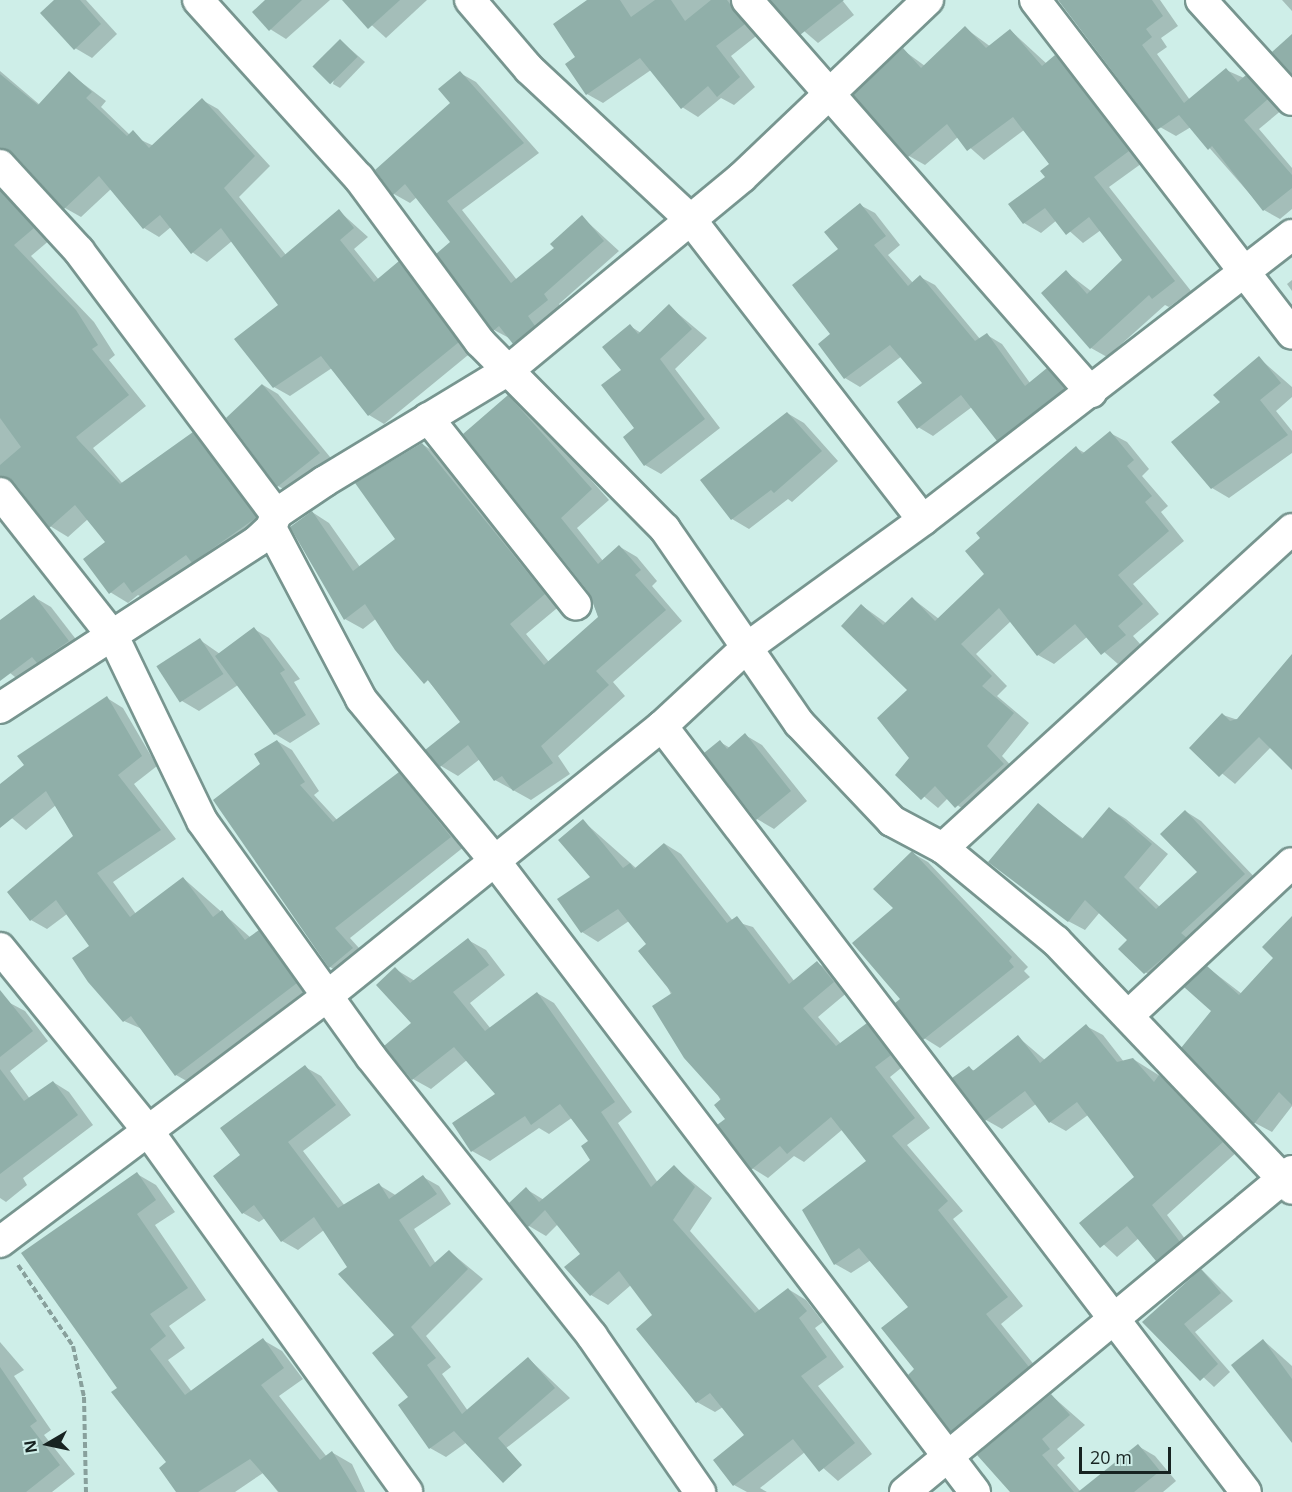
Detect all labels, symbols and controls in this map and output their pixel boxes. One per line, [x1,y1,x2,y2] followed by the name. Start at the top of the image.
[18,1414,78,1474] north arrow
[1082,1435,1174,1473] scale bar
[18,1439,42,1455] text: N
[1090,1445,1132,1469] text: 20 m

